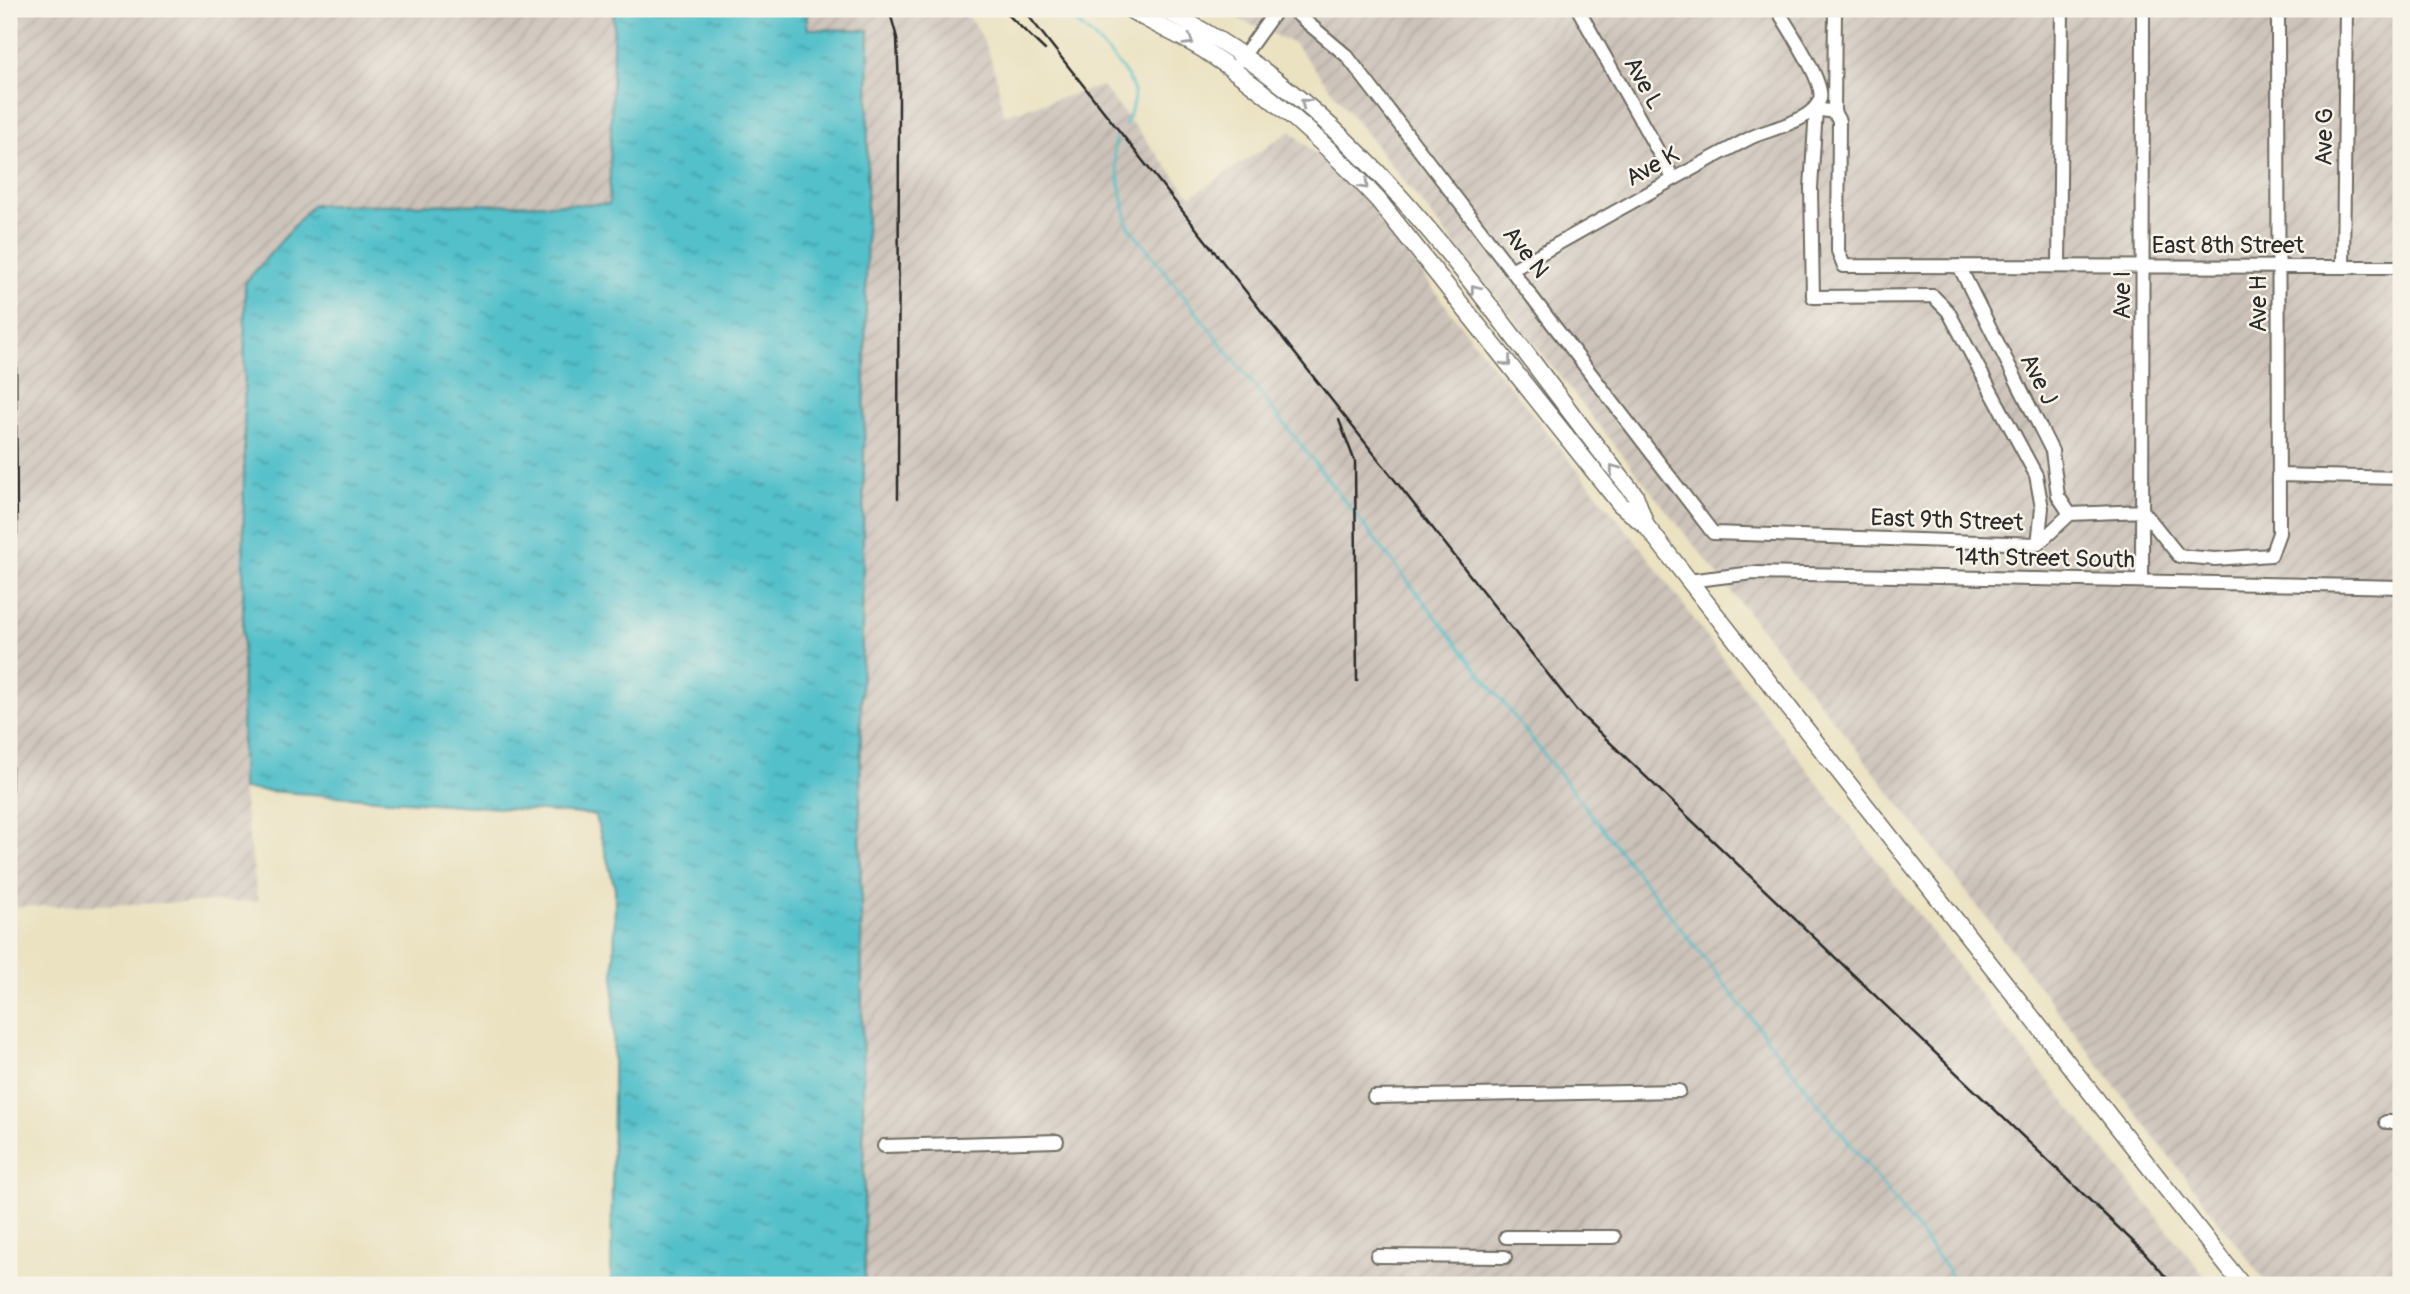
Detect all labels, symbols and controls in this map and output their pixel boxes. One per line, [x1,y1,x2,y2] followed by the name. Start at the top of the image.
[1181,33,1194,46] one-way arrow
[1617,52,1670,115] street label: Ave L
[1300,99,1313,111] one-way arrow
[2309,108,2340,166] street label: Ave G
[1621,140,1684,193] street label: Ave K
[1356,177,1368,190] one-way arrow
[1496,220,1555,284] street label: Ave N
[2152,231,2305,260] street label: East 8th Street
[2108,271,2137,319] street label: Ave I
[2244,275,2273,333] street label: Ave H
[1470,284,1483,296] one-way arrow
[2013,349,2064,410] street label: Ave J
[1499,354,1511,367] one-way arrow
[1609,464,1622,476] one-way arrow
[1870,503,2024,538] street label: East 9th Street
[1955,542,2135,575] street label: 14th Street South

